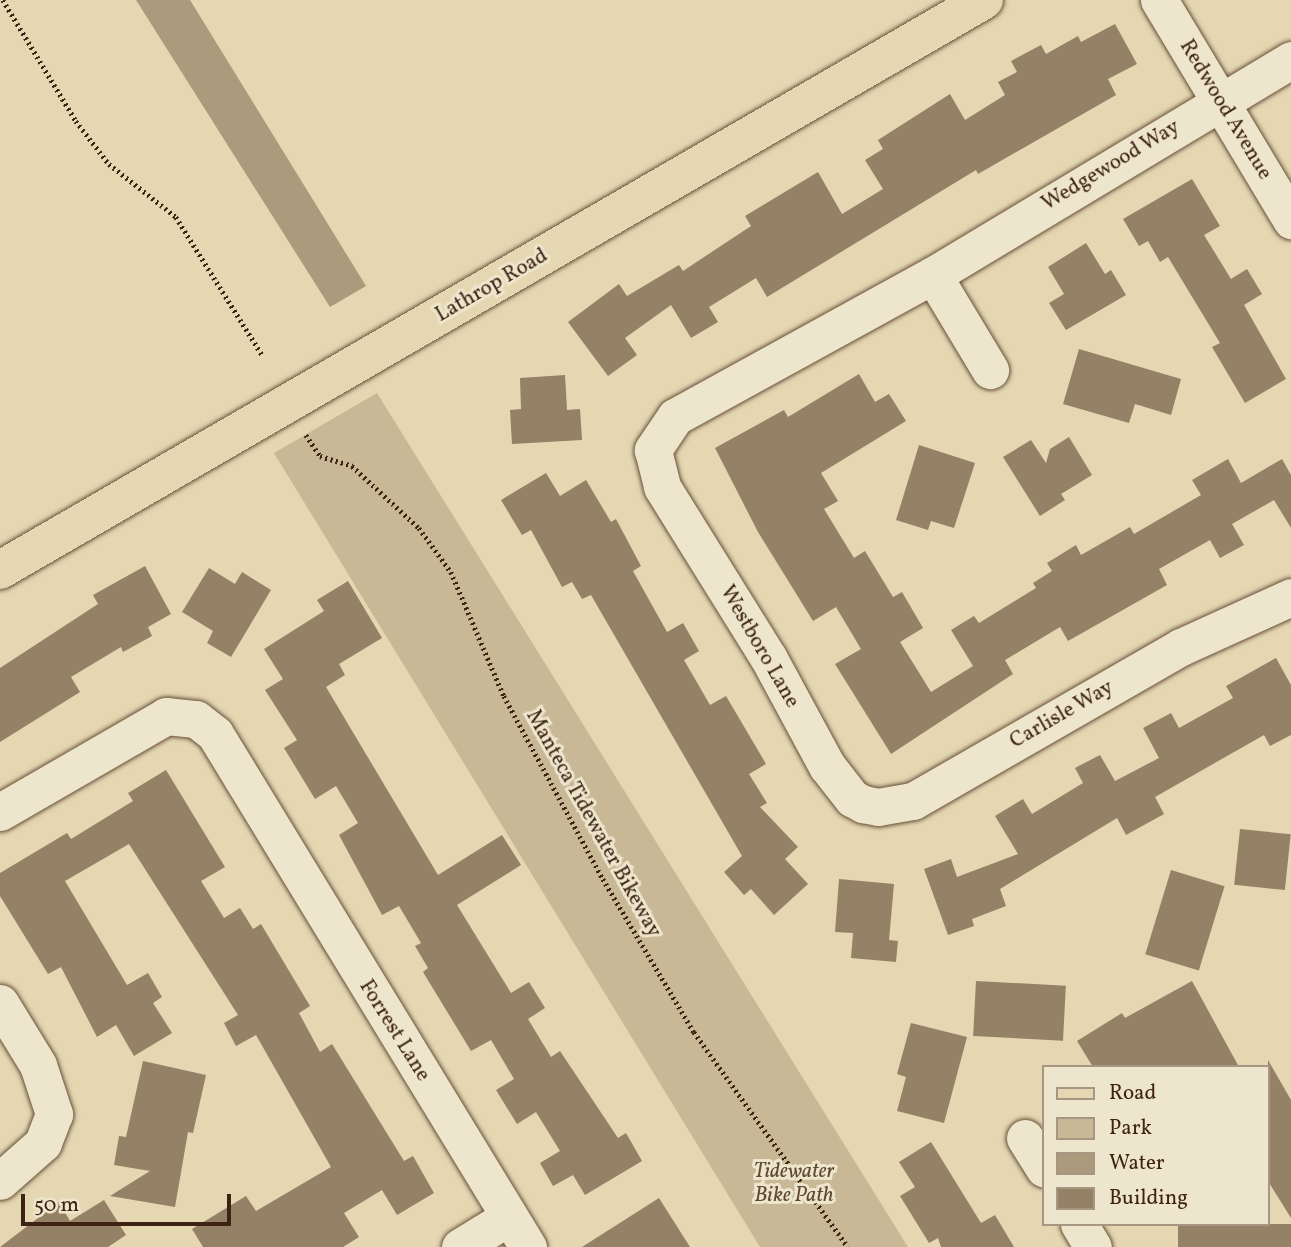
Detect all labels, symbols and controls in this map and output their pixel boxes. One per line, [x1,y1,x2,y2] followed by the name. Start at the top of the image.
[1173,35,1277,185] street label: Redwood Avenue
[1037,115,1185,217] street label: Wedgewood Way
[431,244,553,328] street label: Lathrop Road
[714,581,804,713] street label: Westboro Lane
[1006,675,1118,755] street label: Carlisle Way
[520,705,666,943] street label: Manteca Tidewater Bikeway
[353,976,435,1086] street label: Forrest Lane
[1042,1065,1270,1226] legend
[1109,1079,1156,1108] text: Road
[1109,1114,1152,1143] text: Park
[1109,1149,1165,1178] text: Water
[754,1159,834,1209] park label: Tidewater Bike Path
[24,1180,234,1224] scale bar
[1109,1184,1188,1213] text: Building
[34,1191,79,1220] text: 50 m

